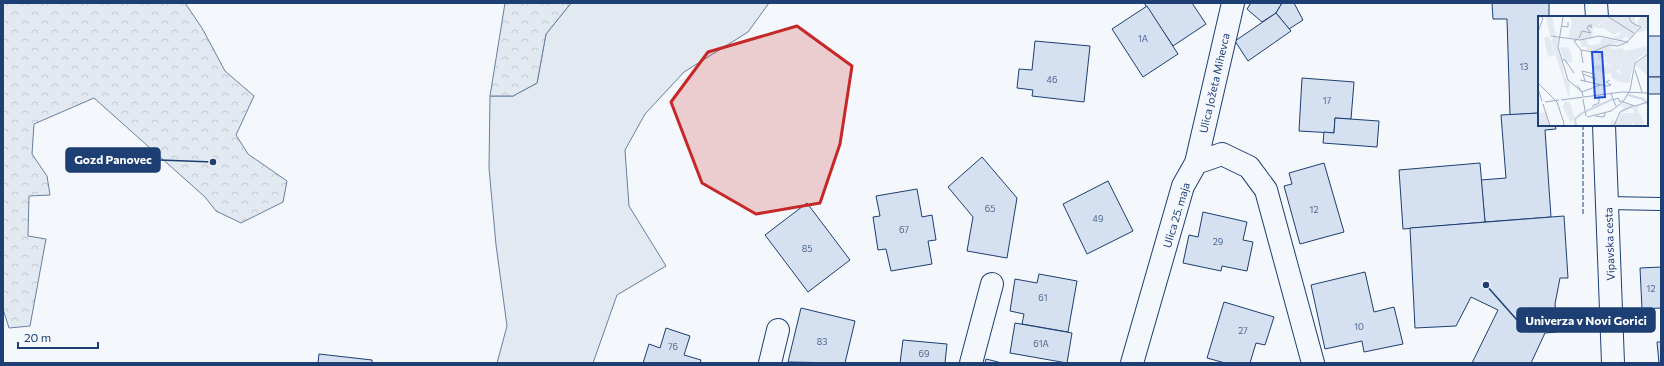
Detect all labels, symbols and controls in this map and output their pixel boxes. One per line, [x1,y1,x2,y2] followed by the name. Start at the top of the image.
[1538,16,1648,126] inset map
[1196,32,1233,134] street label: Ulica Jožeta Mihevca
[1138,33,1148,44] house number: 1A
[1520,61,1528,72] house number: 13
[1047,74,1057,85] house number: 46
[1323,95,1332,106] house number: 17
[66,148,160,172] callout: Gozd Panovec
[74,152,152,166] text: Gozd Panovec
[1160,181,1192,249] street label: Ulica 25. maja
[985,203,995,214] house number: 65
[1310,204,1318,215] house number: 12
[1601,207,1617,281] street label: Vipavska cesta
[1093,213,1103,224] house number: 49
[899,224,909,235] house number: 67
[1213,236,1223,247] house number: 29
[802,243,812,254] house number: 85
[1647,283,1655,294] house number: 12
[1038,292,1048,303] house number: 61
[1517,308,1655,332] callout: Univerza v Novi Gorici
[1525,313,1647,327] text: Univerza v Novi Gorici
[1354,321,1364,332] house number: 10
[18,324,98,350] scale bar
[1238,325,1248,336] house number: 27
[24,330,51,344] text: 20 m
[817,336,827,347] house number: 83
[1033,338,1049,349] house number: 61A
[668,341,678,352] house number: 76
[919,348,929,359] house number: 69

